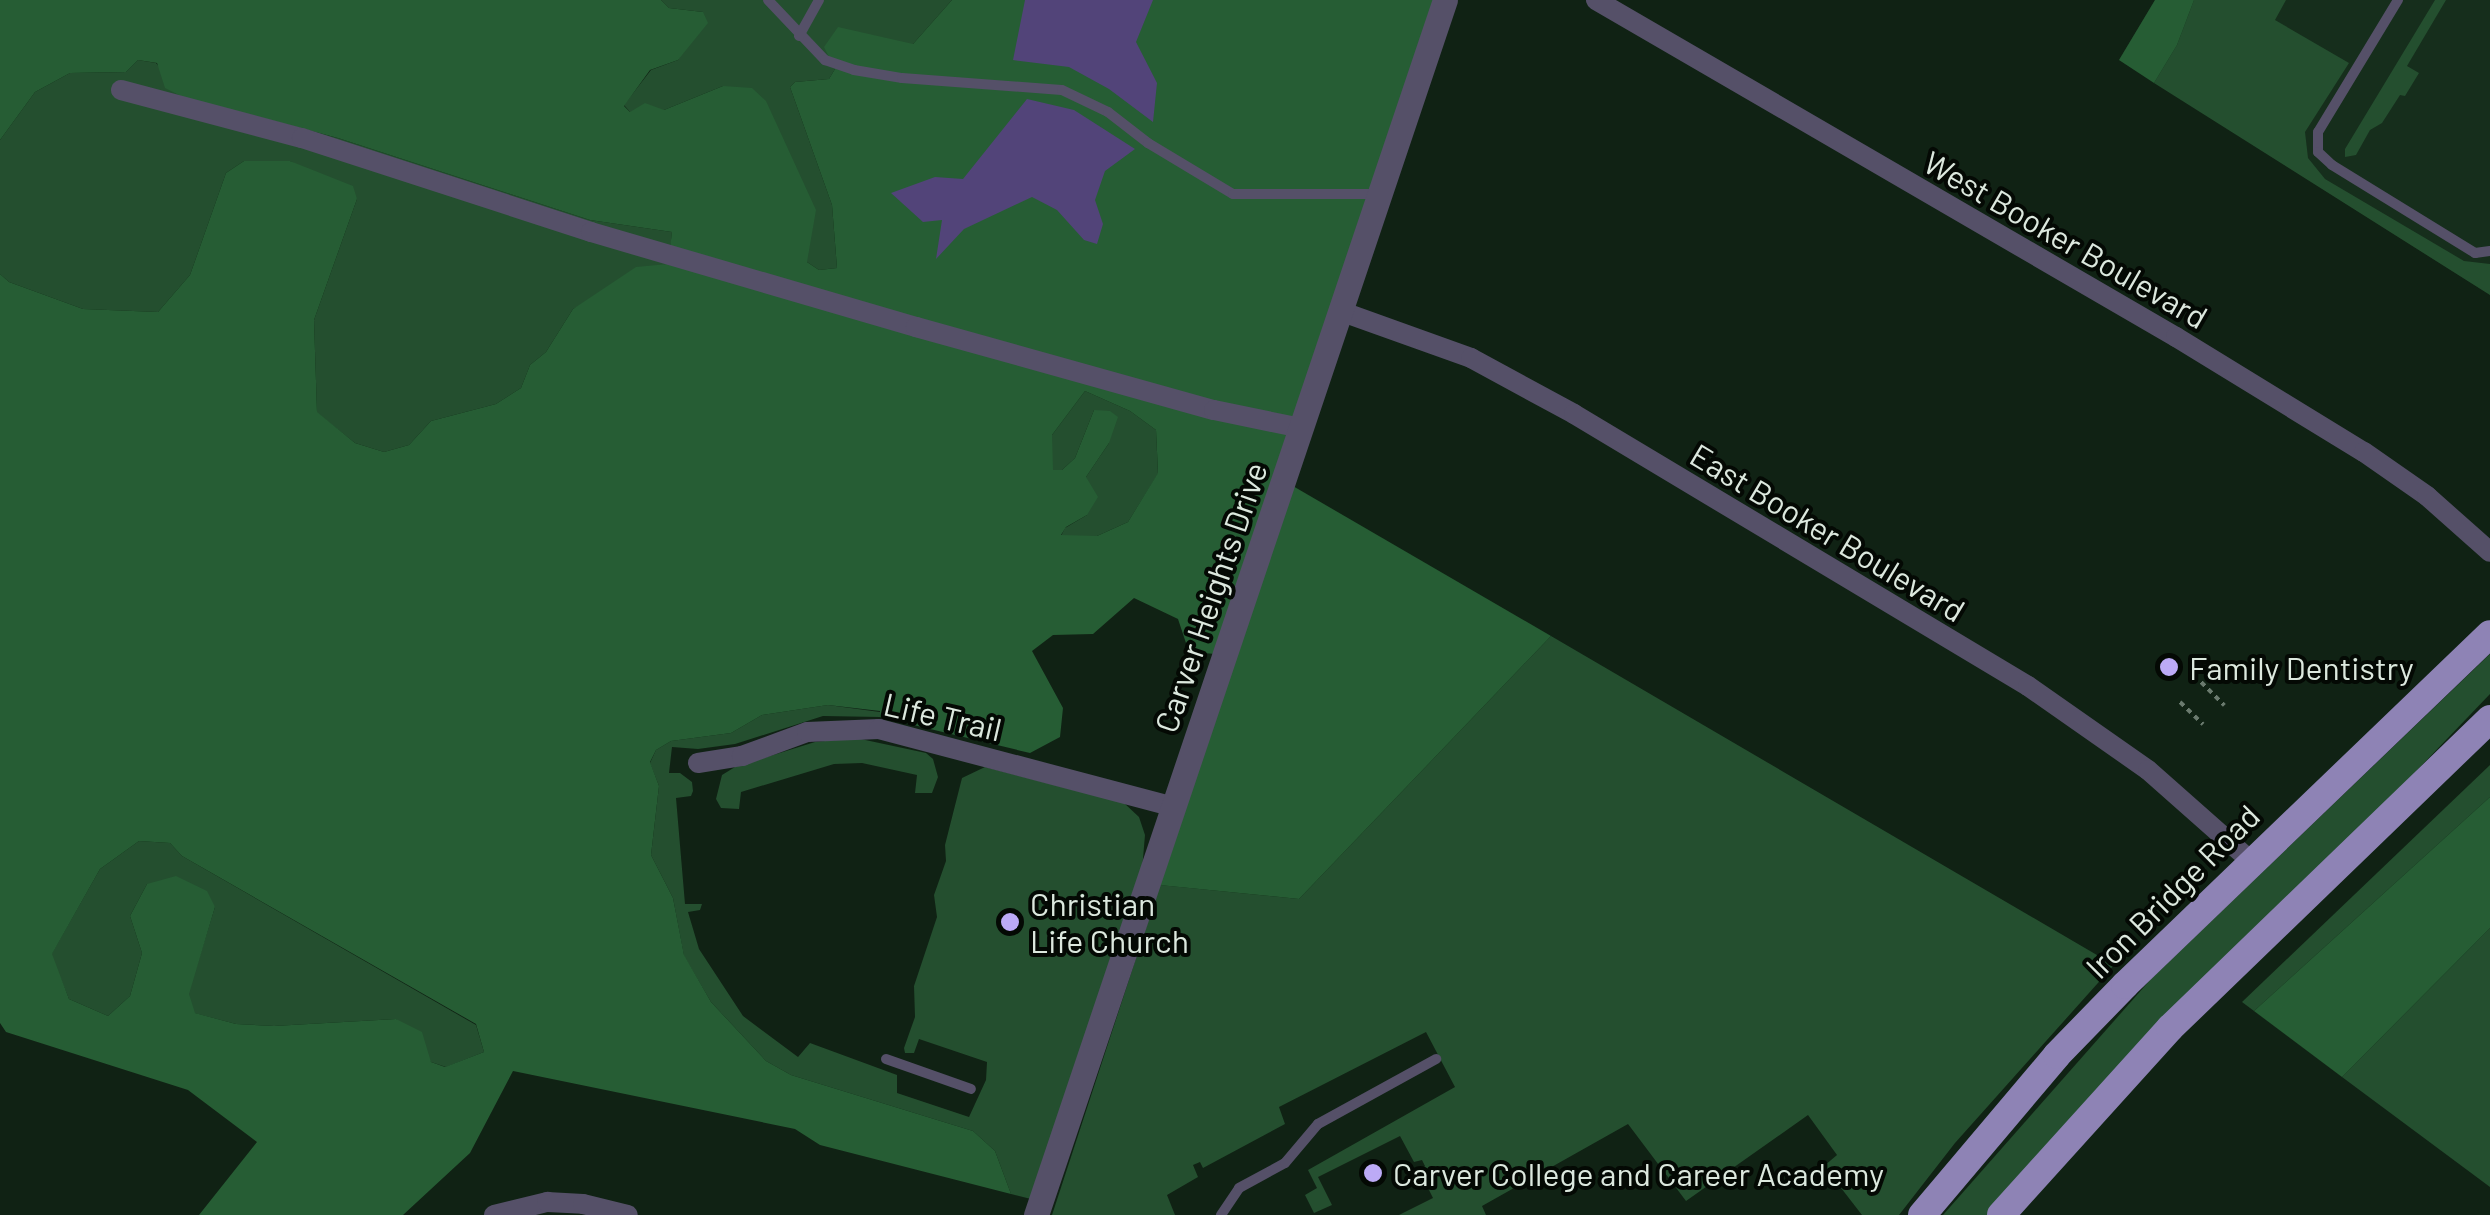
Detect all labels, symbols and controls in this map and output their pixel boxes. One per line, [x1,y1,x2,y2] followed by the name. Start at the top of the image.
[1917,142,2215,336] street label: West Booker Boulevard
[1684,435,1972,629] street label: East Booker Boulevard
[1146,457,1274,737] street label: Carver Heights Drive
[2189,648,2414,686] place label: Family Dentistry
[2158,656,2180,678] marker: Family Dentistry
[880,684,1006,748] street label: Life Trail
[2077,796,2267,986] street label: Iron Bridge Road
[1030,885,1189,960] place label: Christian Life Church
[999,911,1021,933] marker: Christian Life Church
[1393,1154,1884,1192] place label: Carver College and Career Academy
[1362,1162,1384,1184] marker: Carver College and Career Academy

